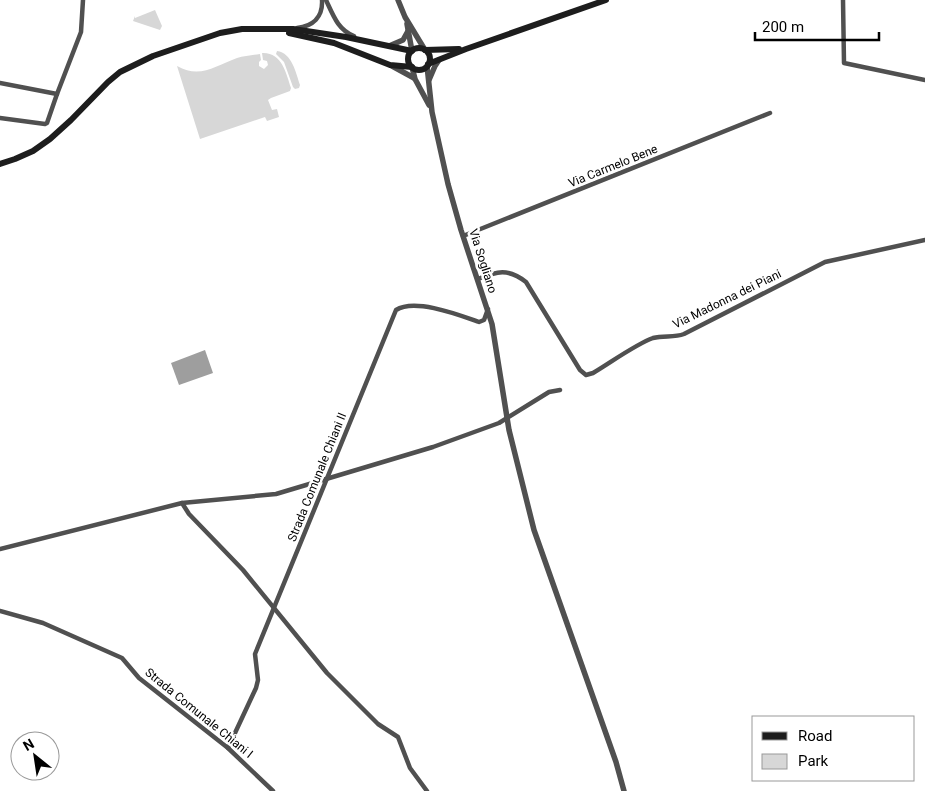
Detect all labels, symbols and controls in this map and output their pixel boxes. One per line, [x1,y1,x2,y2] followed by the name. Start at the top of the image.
[755,10,879,42] scale bar
[762,18,804,36] text: 200 m
[566,142,660,190] street label: Via Carmelo Bene
[466,227,500,295] street label: Via Sogliano
[670,267,784,331] street label: Via Madonna dei Piani
[285,410,349,544] street label: Strada Comunale Chiani II
[142,665,256,761] street label: Strada Comunale Chiani I
[752,716,915,781] legend
[798,727,832,745] text: Road
[10,731,60,781] north arrow
[20,735,37,754] text: N
[798,752,829,770] text: Park

